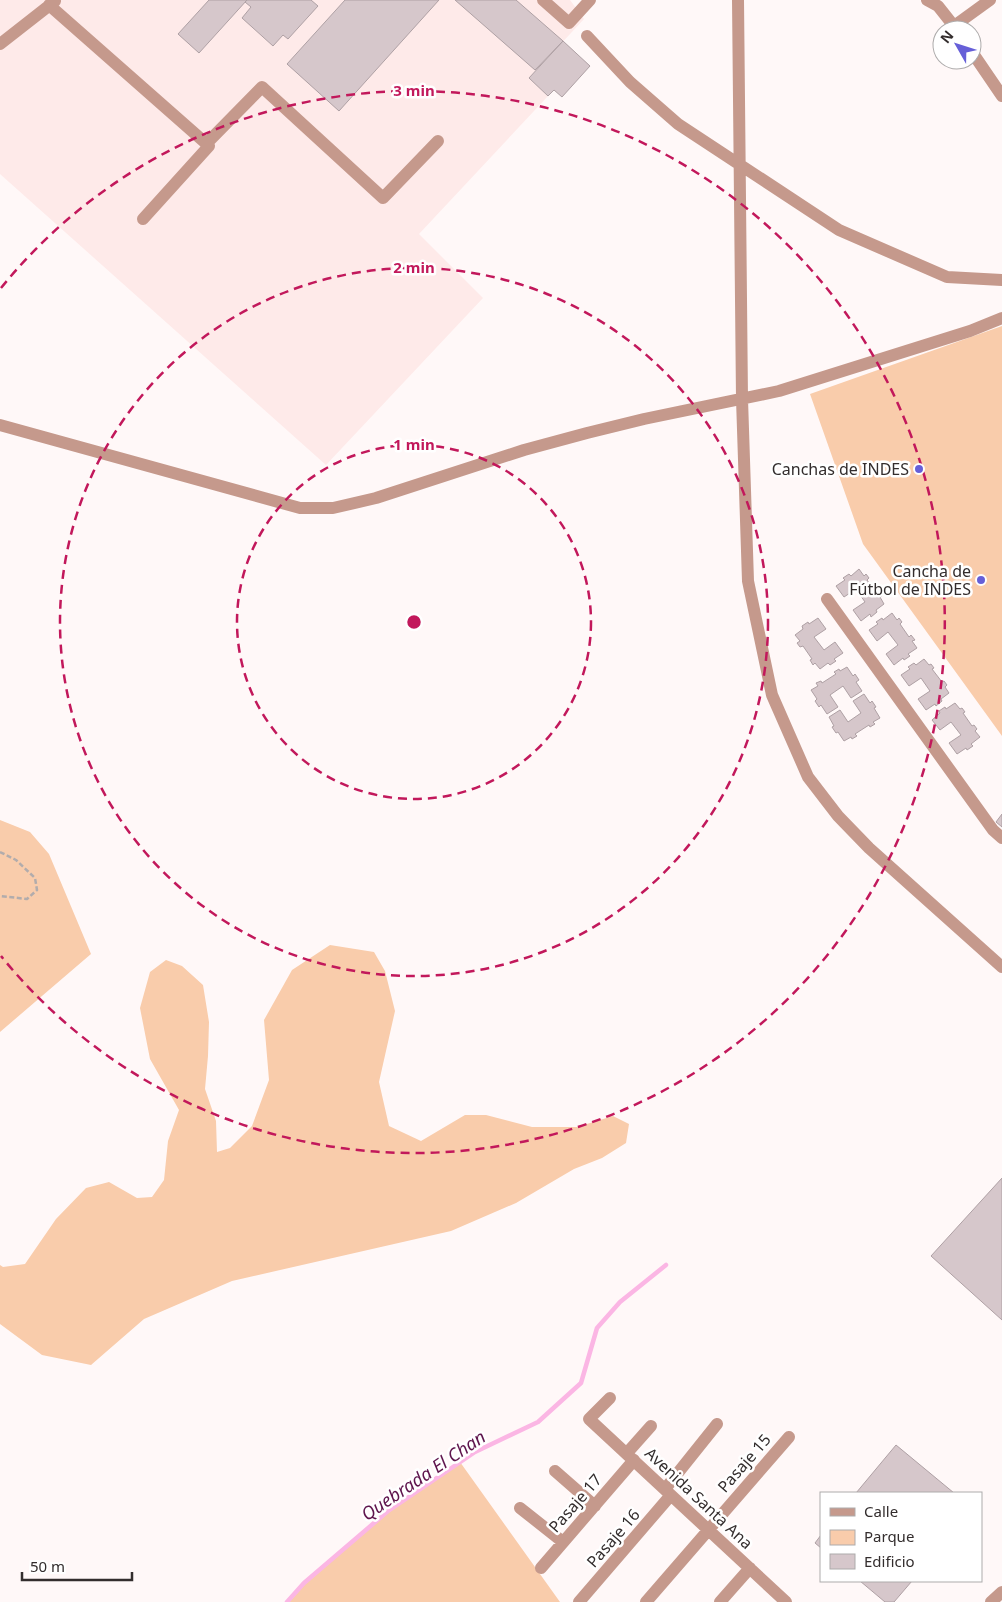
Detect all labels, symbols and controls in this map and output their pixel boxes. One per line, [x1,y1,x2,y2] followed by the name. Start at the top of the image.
[932,20,982,70] north arrow
[936,26,957,47] text: N
[393,80,435,100] text: 3 min
[393,257,435,277] text: 2 min
[393,434,435,454] text: 1 min
[772,458,909,480] place label: Canchas de INDES
[913,463,925,475] marker: Canchas de INDES
[849,560,971,600] place label: Cancha de Fútbol de INDES
[975,574,987,586] marker: Cancha de Fútbol de INDES
[405,613,423,631] centre of rings
[356,1424,490,1526] water label: Quebrada El Chan
[712,1429,776,1497] street label: Pasaje 15
[640,1442,758,1554] street label: Avenida Santa Ana
[543,1469,607,1537] street label: Pasaje 17
[820,1492,982,1582] legend
[864,1501,898,1521] text: Calle
[581,1504,645,1572] street label: Pasaje 16
[864,1526,914,1546] text: Parque
[22,1550,132,1582] scale bar
[864,1551,915,1571] text: Edificio
[30,1556,65,1576] text: 50 m

